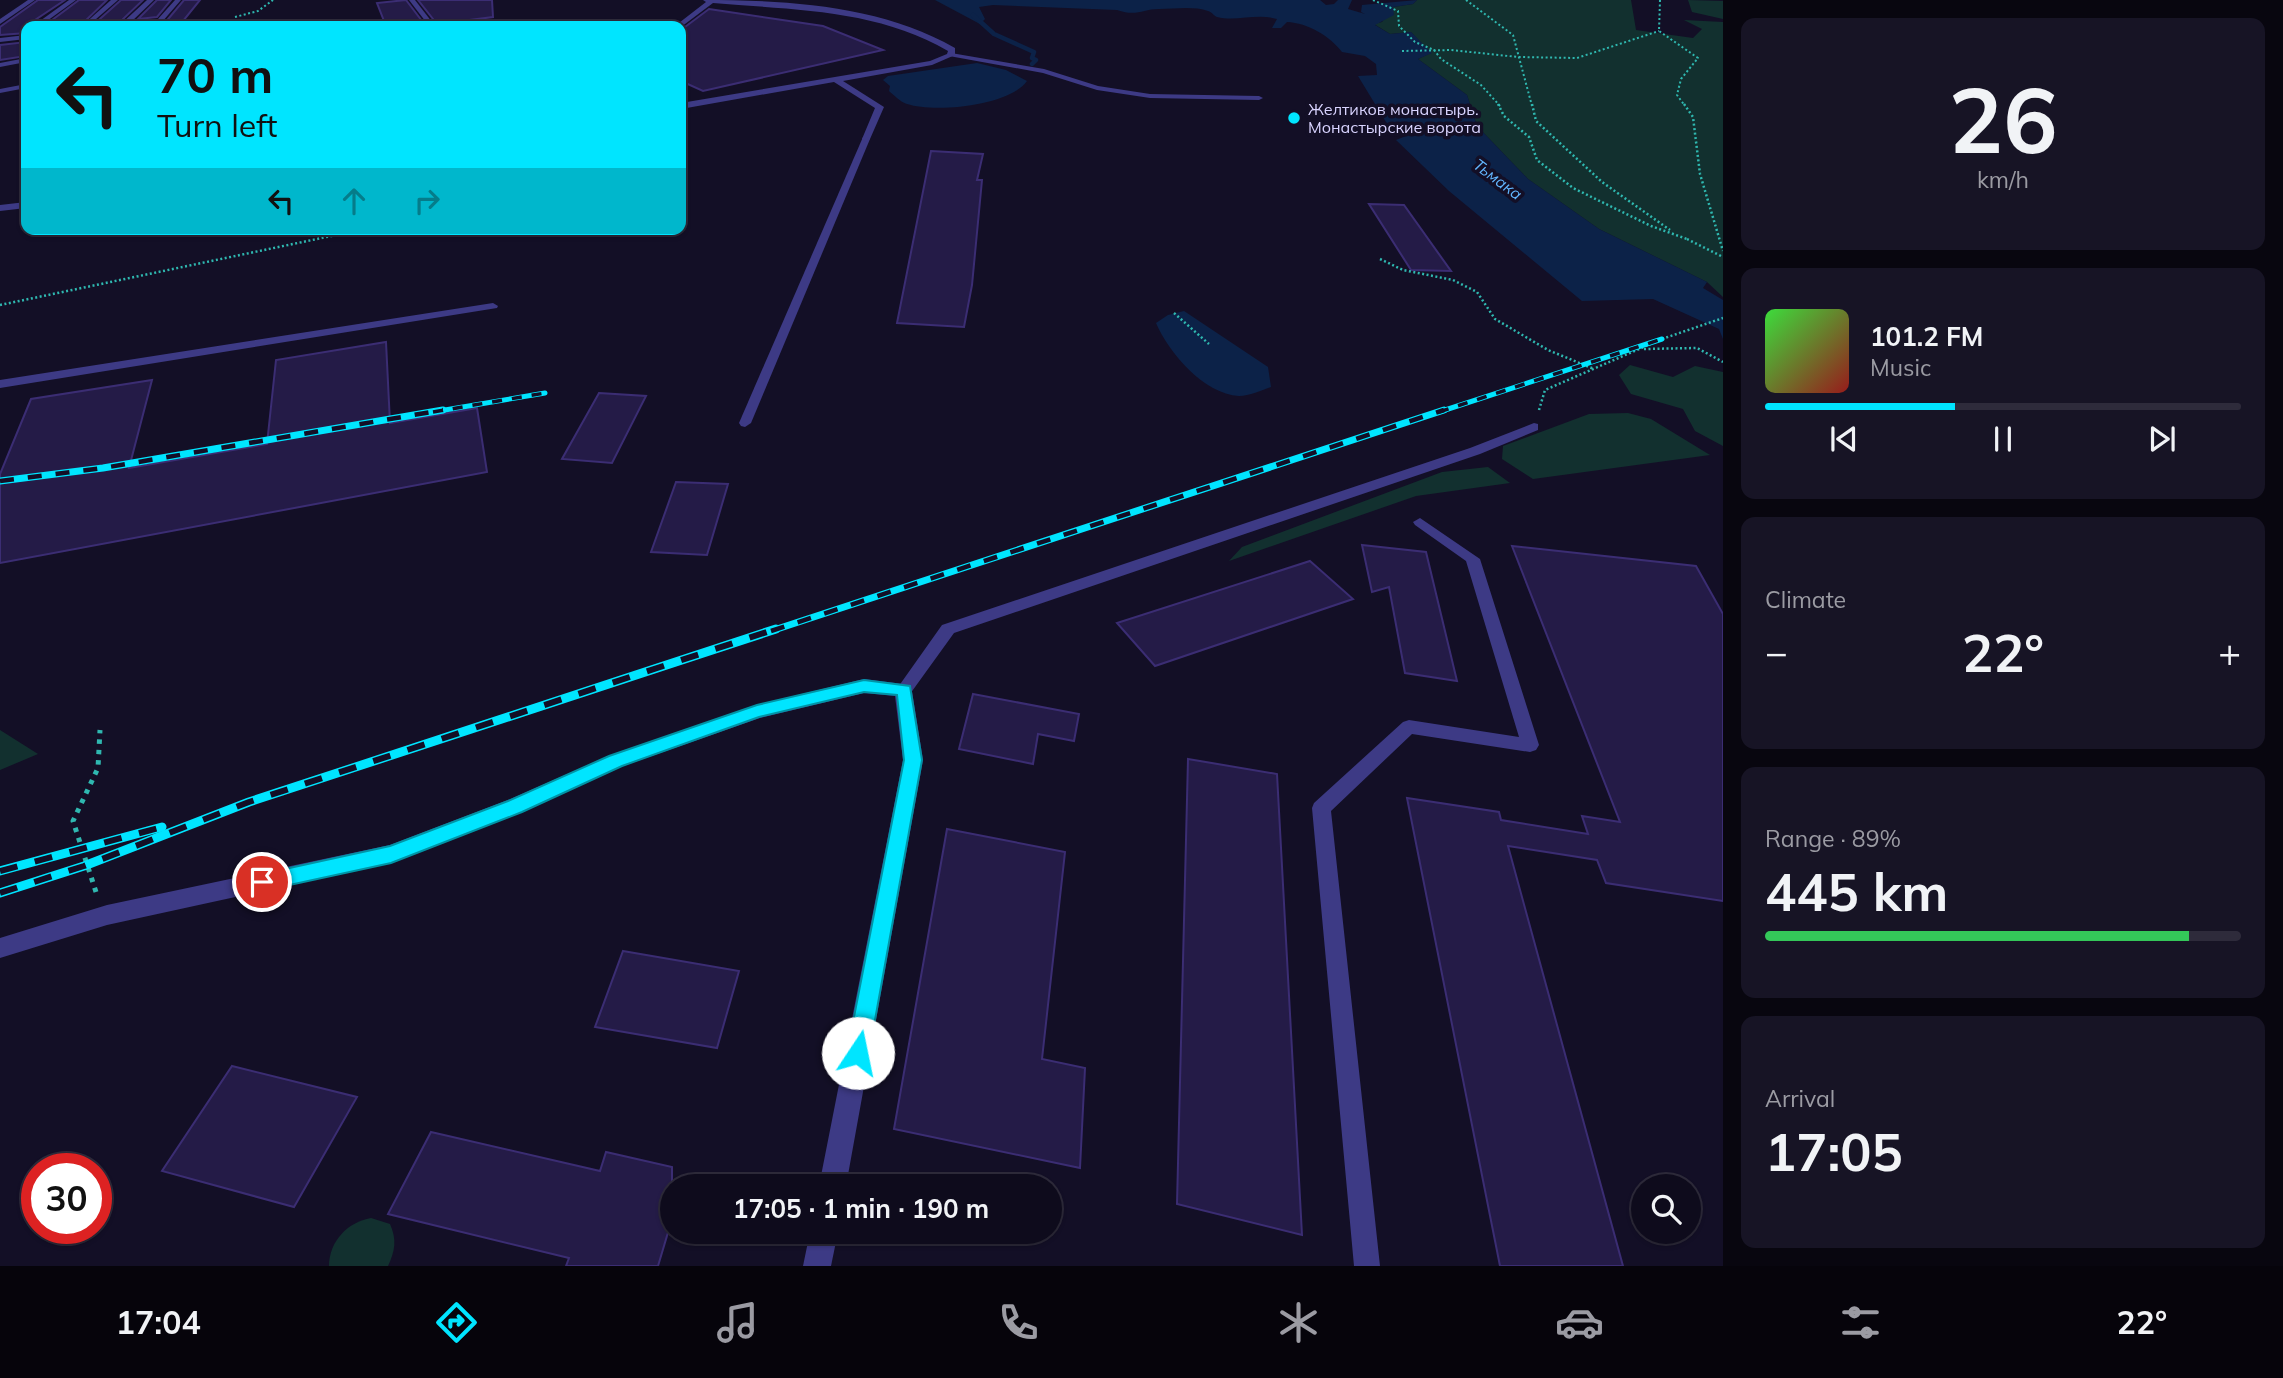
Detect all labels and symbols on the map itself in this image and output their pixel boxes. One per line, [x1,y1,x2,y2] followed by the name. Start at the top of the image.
[1308,99,1481,137] place label: Желтиков монастырь. Монастырские ворота
[1286,110,1302,126] marker: Желтиков монастырь. Монастырские ворота
[1470,154,1527,204] water label: Тьмака
[232,852,292,912] pin
[821,1016,895,1090] position arrow
[21,1153,112,1244] speed limit sign: 30

